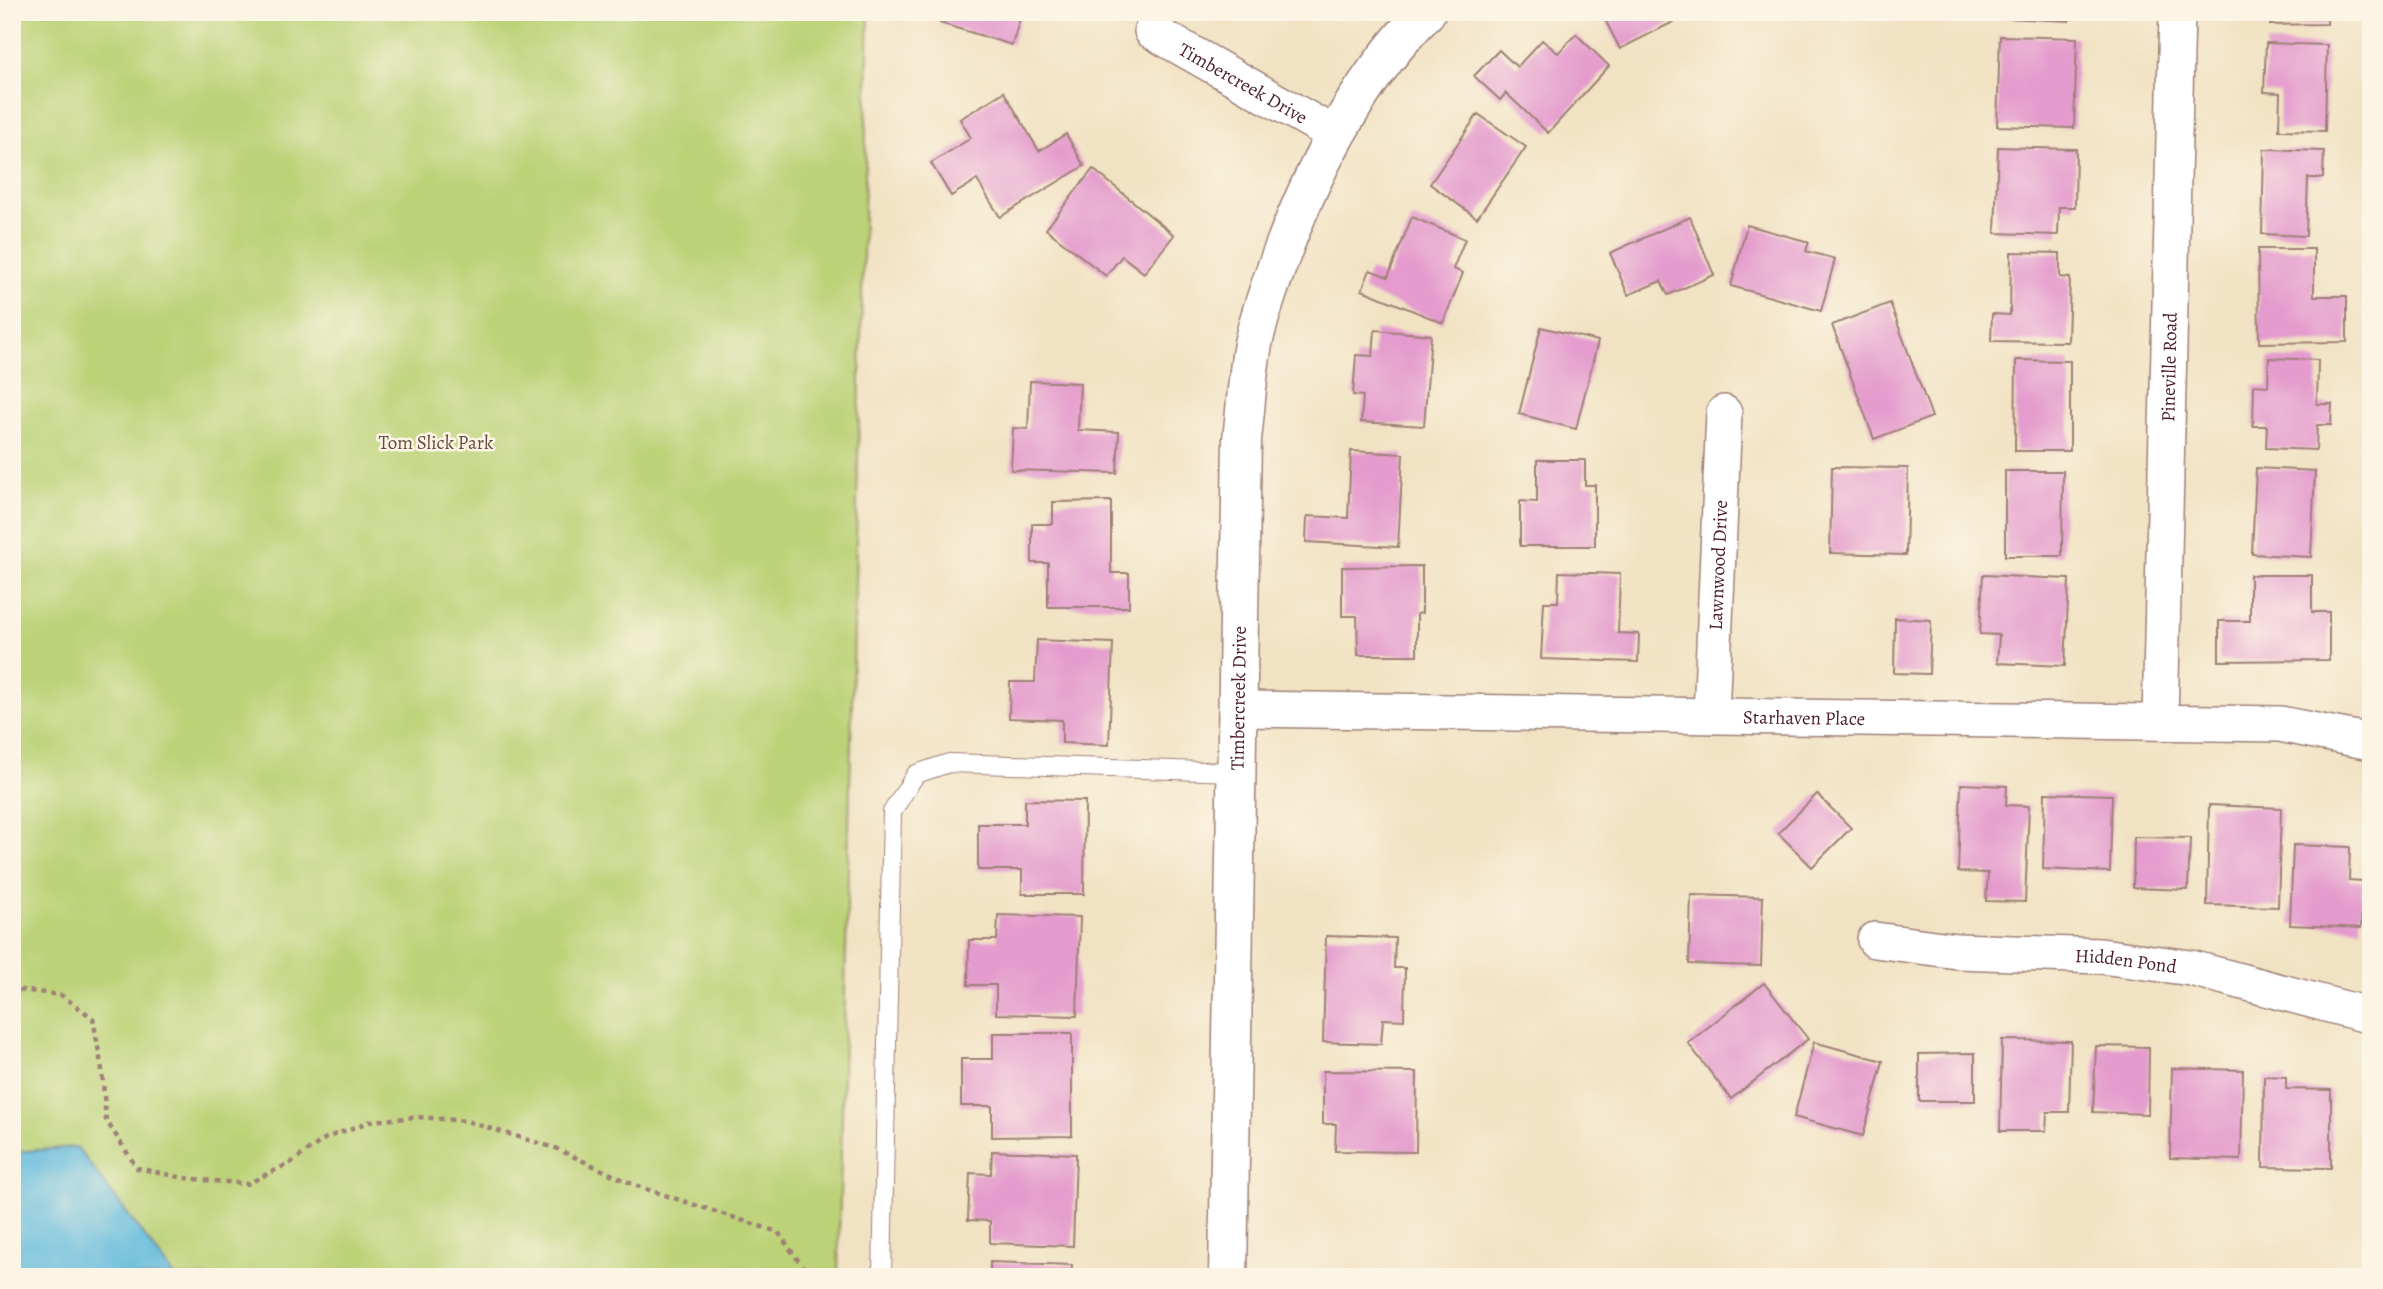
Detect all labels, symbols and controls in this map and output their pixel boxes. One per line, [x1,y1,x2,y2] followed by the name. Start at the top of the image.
[1174,37,1312,130] street label: Timbercreek Drive
[2155,311,2184,422] street label: Pineville Road
[378,430,494,456] park label: Tom Slick Park
[1703,500,1734,631] street label: Lawnwood Drive
[1224,626,1253,770] street label: Timbercreek Drive
[1743,704,1865,732] street label: Starhaven Place
[2075,943,2179,980] street label: Hidden Pond

